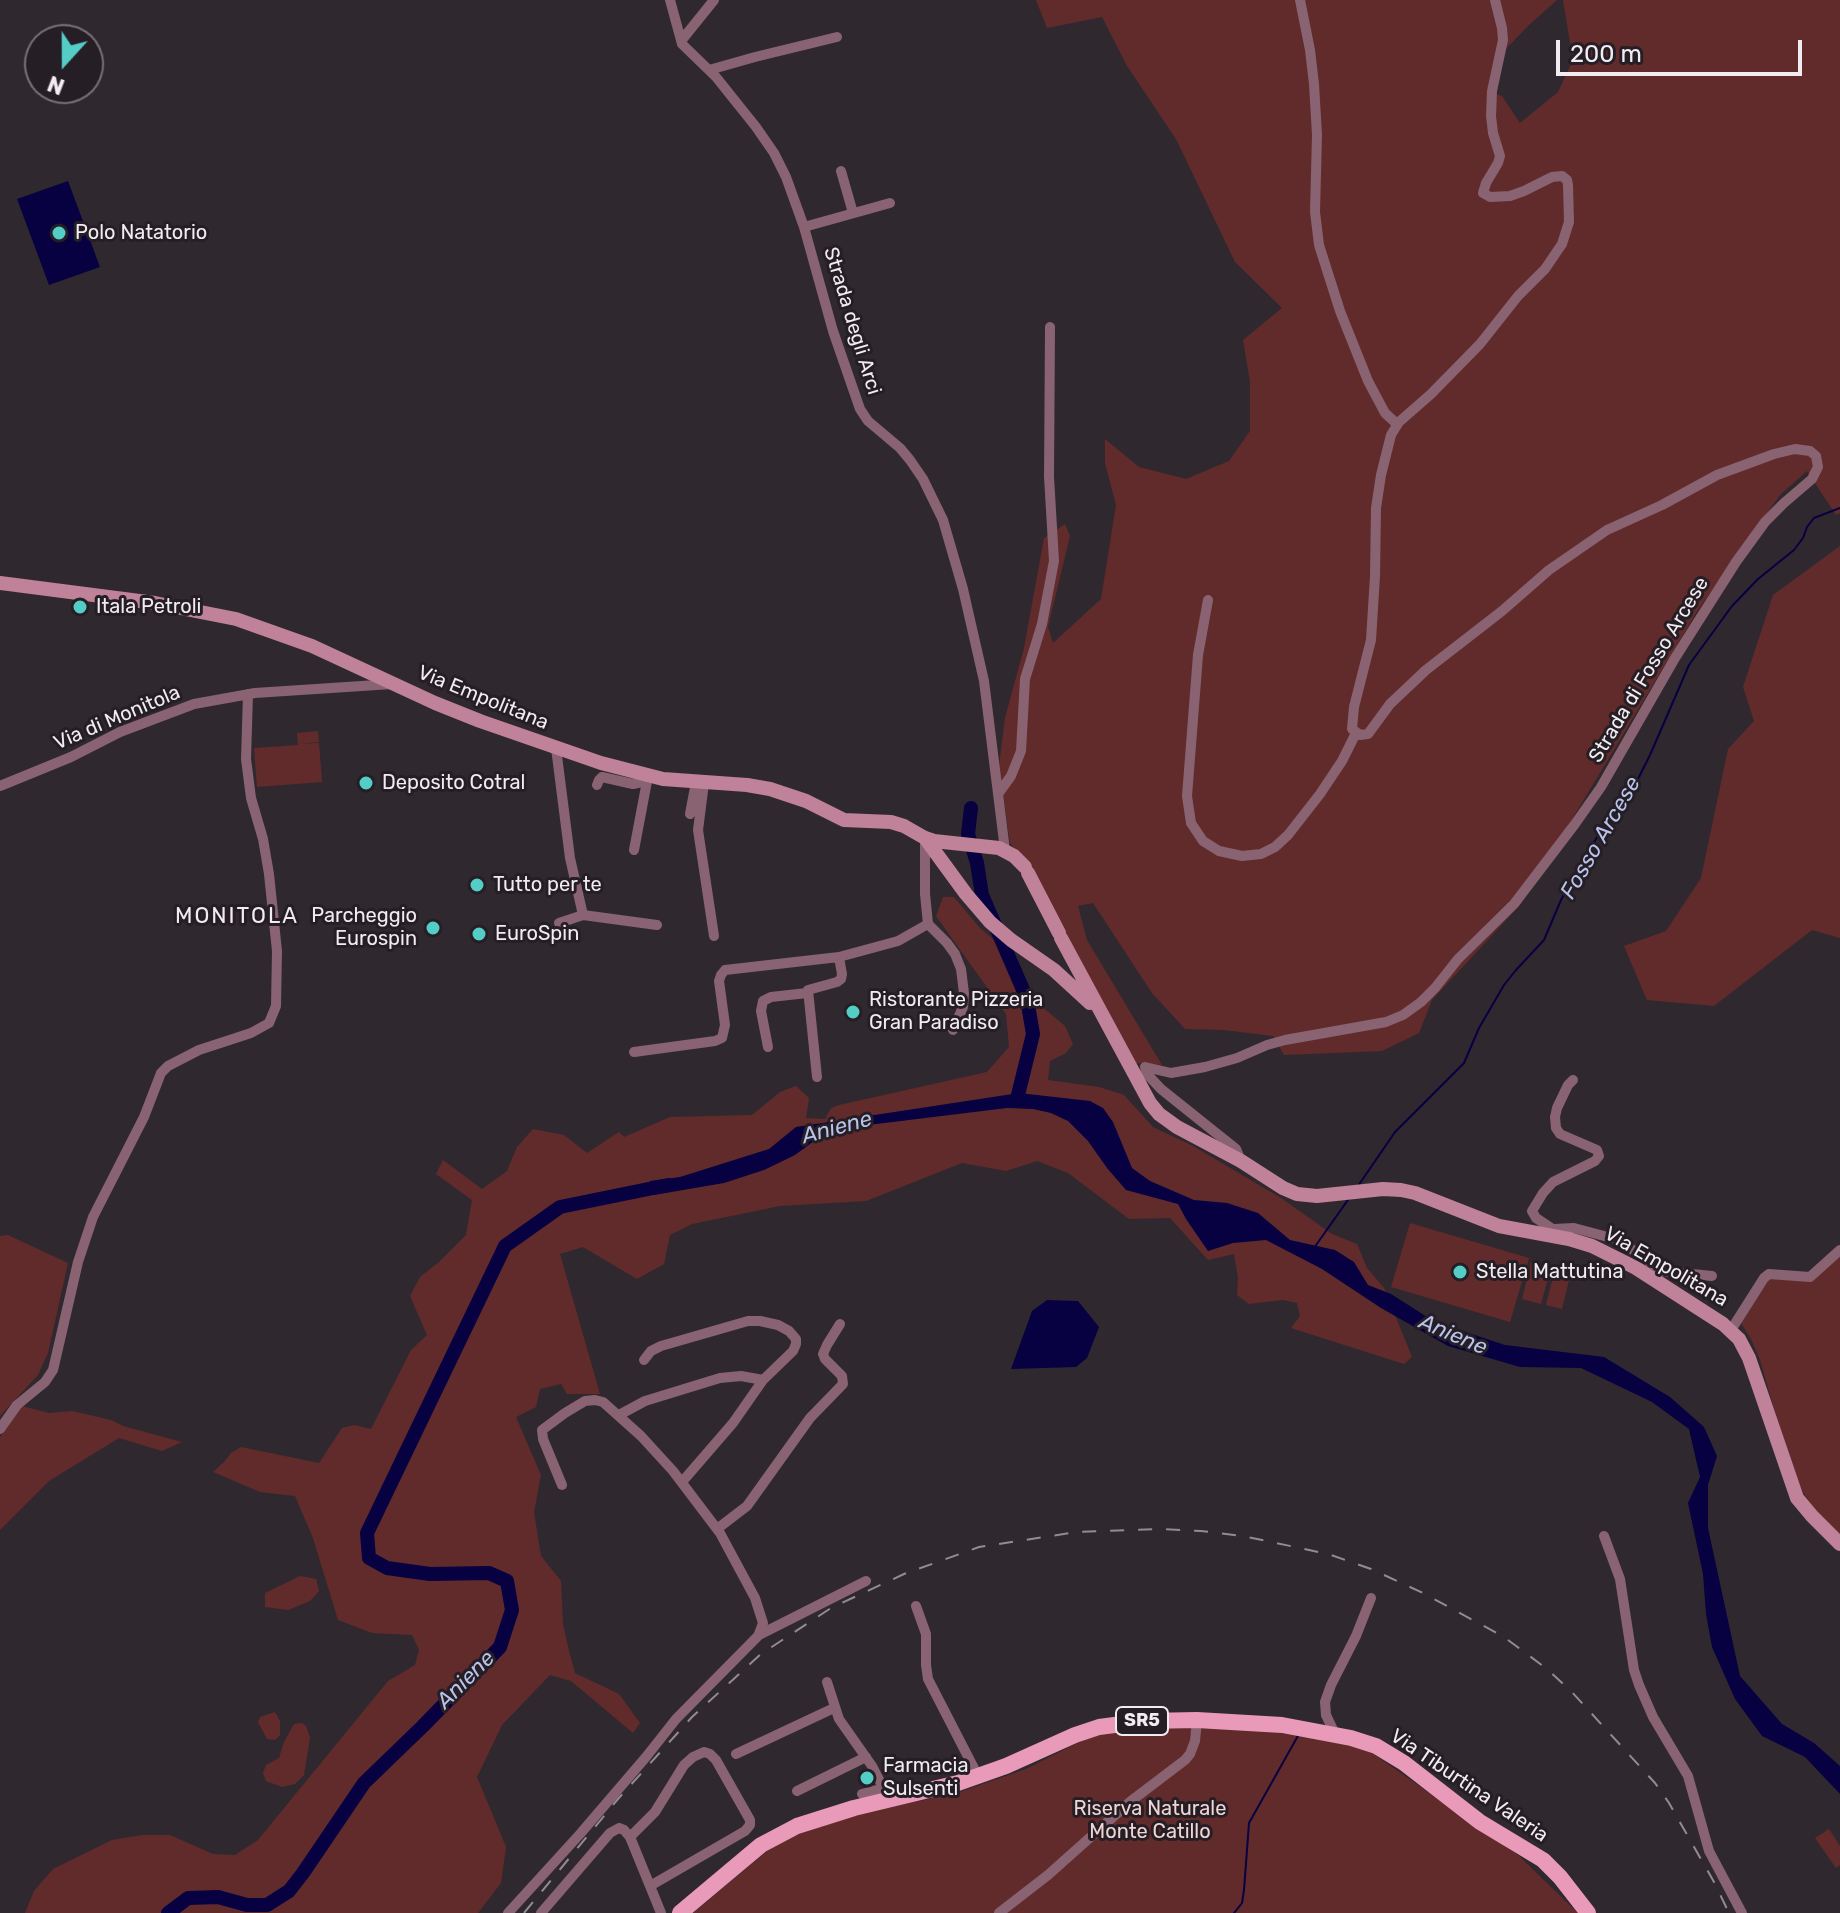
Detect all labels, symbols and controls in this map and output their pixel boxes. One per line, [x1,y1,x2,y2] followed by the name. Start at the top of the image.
[24,24,104,104] north arrow
[1560,24,1806,74] scale bar
[1570,40,1642,68] text: 200 m
[44,70,68,100] text: N
[75,221,207,245] place label: Polo Natatorio
[50,224,68,242] marker: Polo Natatorio
[818,244,886,398] street label: Strada degli Arci
[1584,573,1714,767] street label: Strada di Fosso Arcese
[96,595,201,619] place label: Itala Petroli
[71,598,89,616] marker: Itala Petroli
[414,661,552,735] street label: Via Empolitana
[50,681,184,755] street label: Via di Monitola
[382,771,525,795] place label: Deposito Cotral
[1555,772,1647,904] water label: Fosso Arcese
[357,774,375,792] marker: Deposito Cotral
[493,873,602,897] place label: Tutto per te
[468,876,486,894] marker: Tutto per te
[175,904,299,930] district label: MONITOLA
[311,904,417,951] place label: Parcheggio Eurospin
[424,919,442,937] marker: Parcheggio Eurospin
[495,922,579,946] place label: EuroSpin
[470,925,488,943] marker: EuroSpin
[869,988,1043,1035] place label: Ristorante Pizzeria Gran Paradiso
[844,1003,862,1021] marker: Ristorante Pizzeria Gran Paradiso
[799,1106,875,1150] water label: Aniene
[1600,1222,1732,1312] street label: Via Empolitana
[1476,1260,1623,1284] place label: Stella Mattutina
[1451,1263,1469,1281] marker: Stella Mattutina
[1415,1309,1491,1361] water label: Aniene
[431,1645,501,1715] water label: Aniene
[1116,1707,1168,1735] road number: SR5
[1386,1724,1552,1848] street label: Via Tiburtina Valeria
[883,1754,968,1801] place label: Farmacia Sulsenti
[858,1769,876,1787] marker: Farmacia Sulsenti
[1074,1797,1226,1844] park label: Riserva Naturale Monte Catillo

